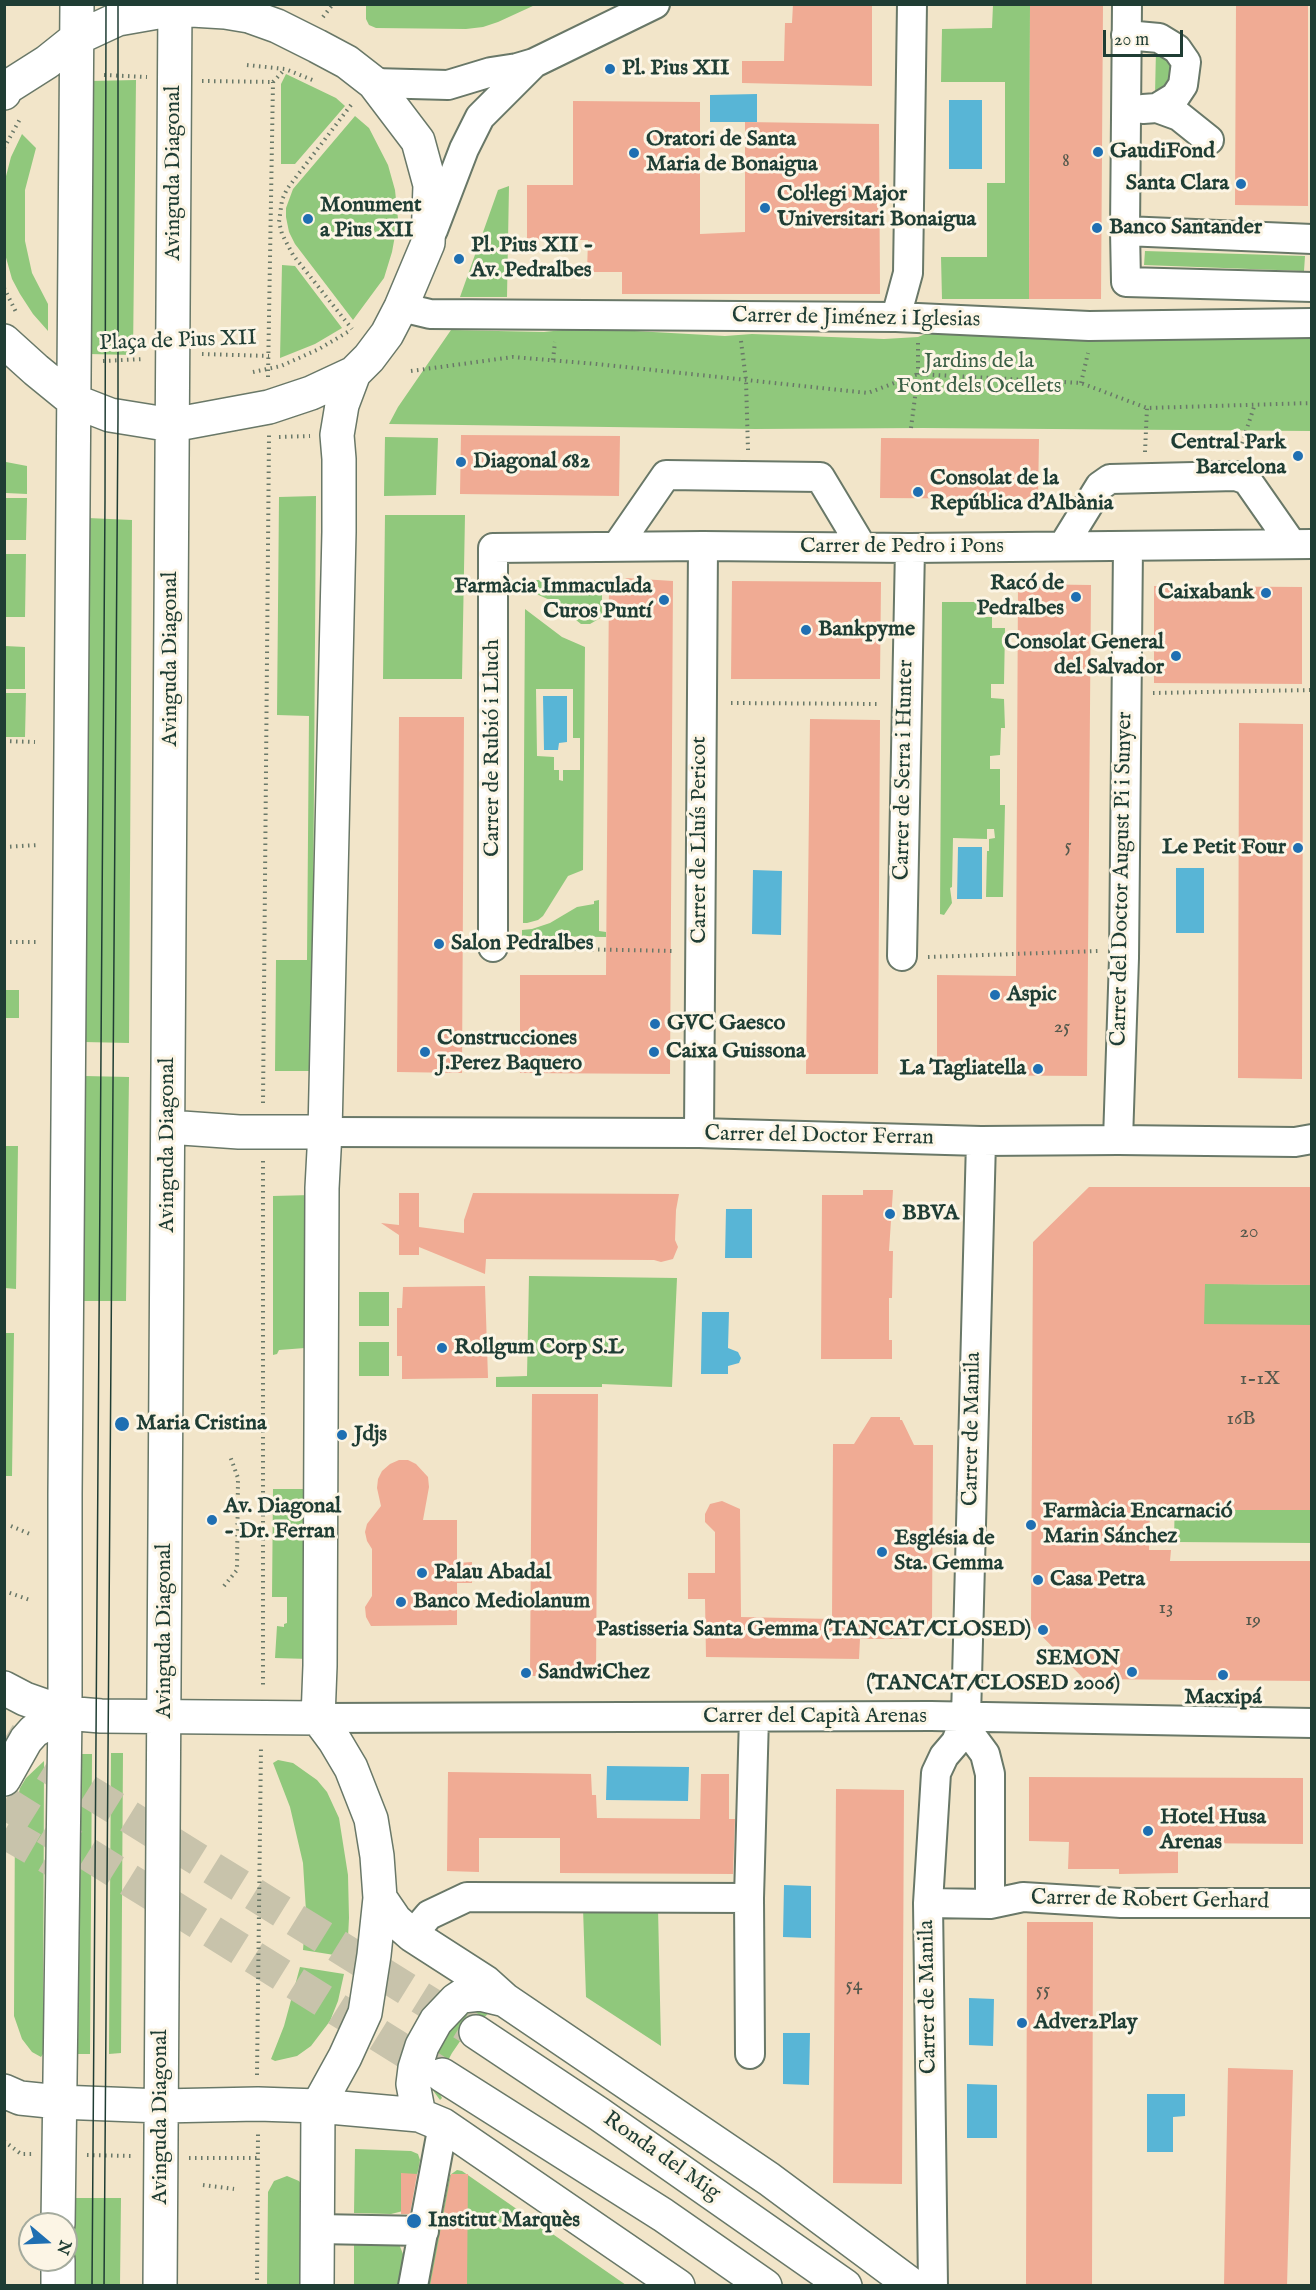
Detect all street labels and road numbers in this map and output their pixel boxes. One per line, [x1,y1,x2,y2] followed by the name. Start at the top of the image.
[161,85,187,261] street label: Avinguda Diagonal
[732,304,980,334] street label: Carrer de Jiménez i Iglesias
[99,326,257,358] street label: Plaça de Pius XII
[800,534,1004,560] street label: Carrer de Pedro i Pons
[158,571,184,747] street label: Avinguda Diagonal
[480,639,506,857] street label: Carrer de Rubió i Lluch
[890,659,920,881] street label: Carrer de Serra i Hunter
[1107,711,1139,1047] street label: Carrer del Doctor August Pi i Sunyer
[687,736,713,944] street label: Carrer de Lluís Pericot
[155,1057,181,1233] street label: Avinguda Diagonal
[704,1122,934,1152] street label: Carrer del Doctor Ferran
[958,1352,988,1506] street label: Carrer de Manila
[152,1543,178,1719] street label: Avinguda Diagonal
[703,1704,927,1730] street label: Carrer del Capità Arenas
[1031,1886,1269,1916] street label: Carrer de Robert Gerhard
[914,1920,944,2074] street label: Carrer de Manila
[148,2029,174,2205] street label: Avinguda Diagonal
[597,2107,725,2207] street label: Ronda del Mig

